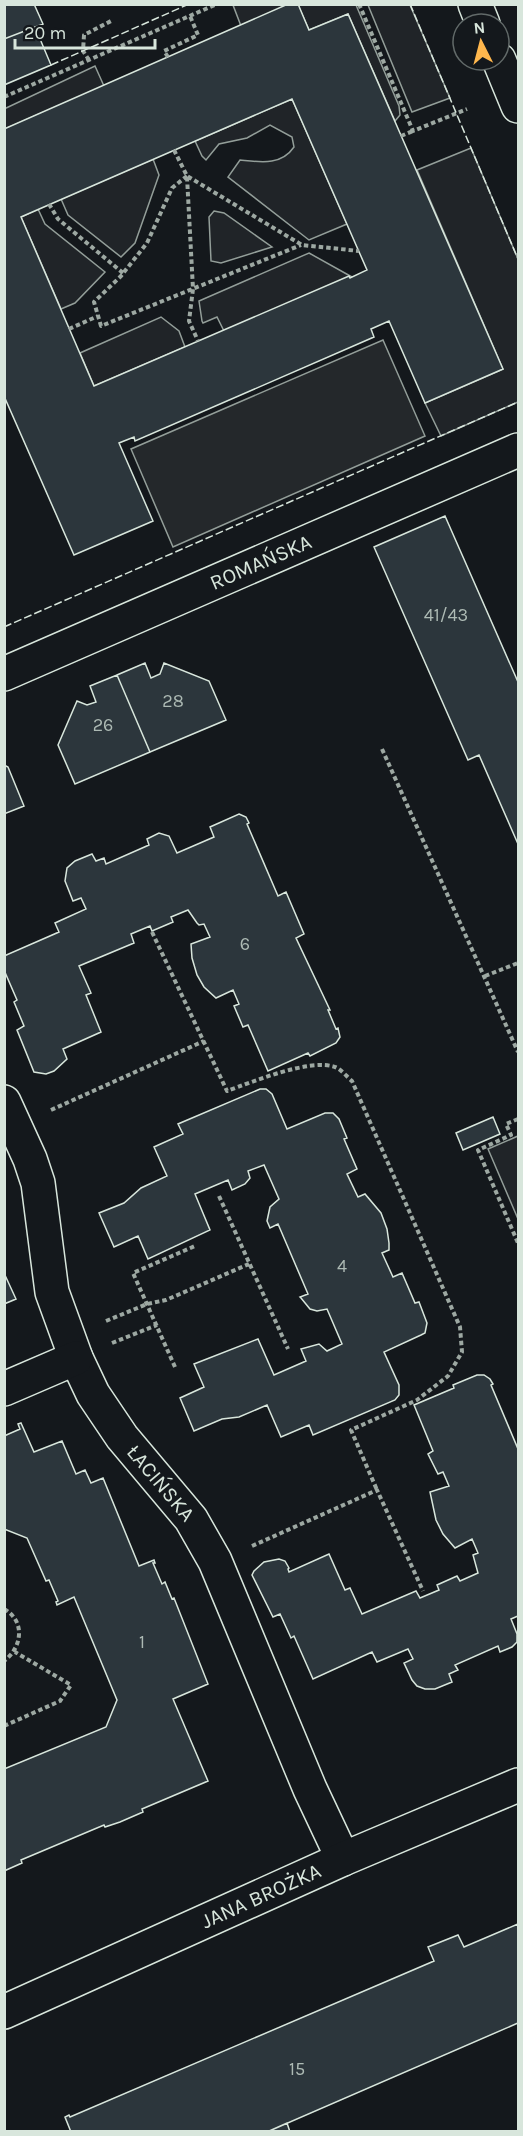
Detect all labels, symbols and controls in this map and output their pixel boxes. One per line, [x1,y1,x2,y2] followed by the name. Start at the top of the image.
[15,12,154,50] scale bar
[451,12,511,72] north arrow
[473,18,486,38] text: N
[24,22,66,44] text: 20 m
[206,530,315,595] street label: ROMAŃSKA
[424,604,468,626] house number: 41/43
[162,690,184,712] house number: 28
[93,714,113,736] house number: 26
[240,933,250,955] house number: 6
[337,1255,347,1277] house number: 4
[122,1440,200,1526] street label: ŁACIŃSKA
[139,1631,145,1653] house number: 1
[197,1859,325,1933] street label: JANA BROŻKA
[289,2058,305,2080] house number: 15

